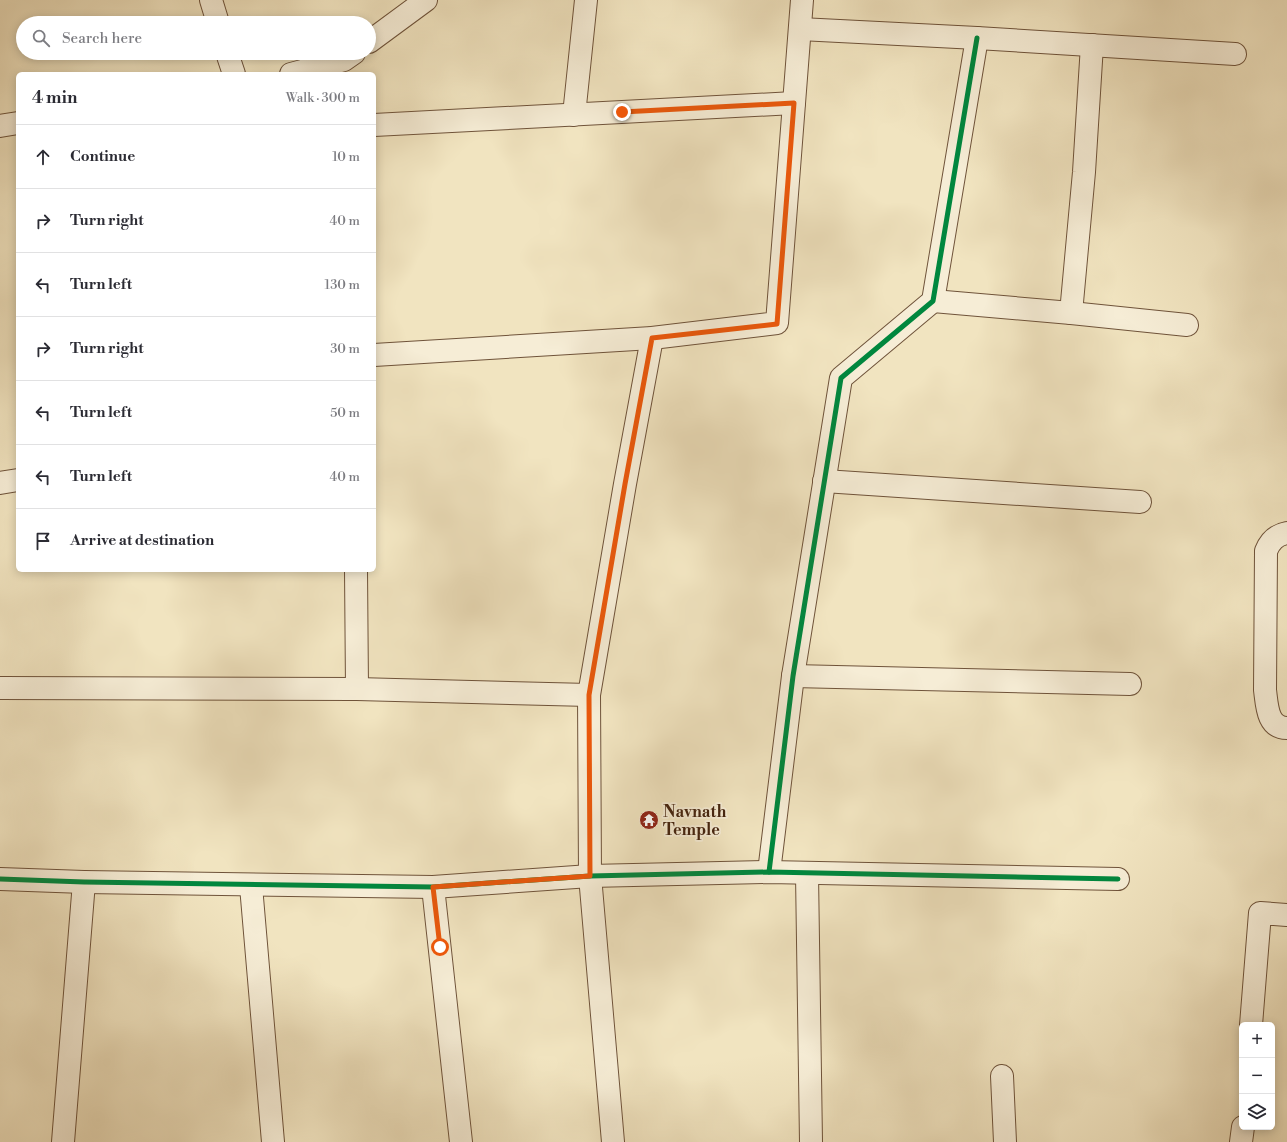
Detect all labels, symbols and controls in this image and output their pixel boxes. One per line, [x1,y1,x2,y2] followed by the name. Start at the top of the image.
[16,16,376,60] search box
[30,27,52,49] icon: search
[62,29,142,48] text: Search here
[32,87,77,109] text: 4 min
[286,90,360,106] text: Walk · 300 m
[613,103,631,121] route end
[32,146,54,168] icon: ahead
[70,147,135,166] text: Continue
[332,149,360,165] text: 10 m
[32,210,54,232] icon: right
[70,211,144,230] text: Turn right
[330,213,360,229] text: 40 m
[32,274,54,296] icon: left
[70,275,132,294] text: Turn left
[325,277,360,293] text: 130 m
[32,338,54,360] icon: right
[70,339,144,358] text: Turn right
[330,341,360,357] text: 30 m
[32,402,54,424] icon: left
[70,403,132,422] text: Turn left
[330,405,360,421] text: 50 m
[32,466,54,488] icon: left
[70,467,132,486] text: Turn left
[330,469,360,485] text: 40 m
[32,530,54,552] icon: arrive
[70,531,214,550] text: Arrive at destination
[663,802,727,840] place label: Navnath Temple
[638,809,660,831] temple icon: Navnath Temple
[431,938,449,956] route start
[1239,1022,1275,1130] map controls
[1239,1022,1275,1058] button: +
[1239,1058,1275,1094] button: −
[1239,1094,1275,1130] button: layers

